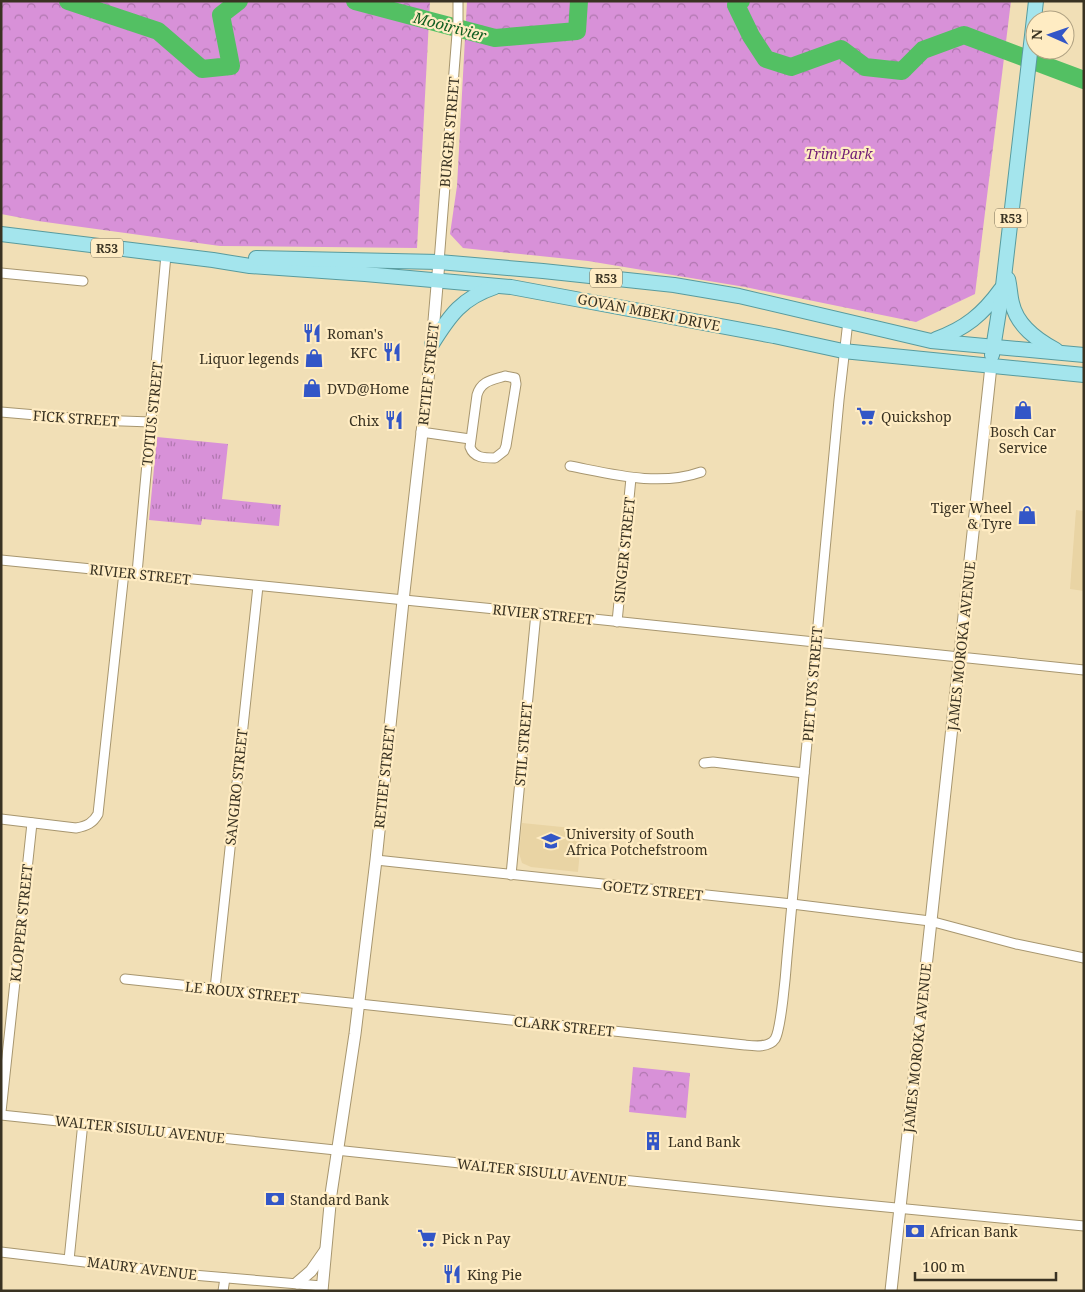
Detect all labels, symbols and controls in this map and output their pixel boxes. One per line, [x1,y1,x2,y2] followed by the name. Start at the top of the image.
[410,6,489,46] water label: Mooirivier
[1025,10,1075,60] north arrow
[1027,29,1046,40] text: N
[435,76,463,188] street label: BURGER STREET
[806,144,873,163] park label: Trim Park
[995,208,1027,228] road number: R53
[91,238,123,258] road number: R53
[590,268,622,288] road number: R53
[576,289,722,335] street label: GOVAN MBEKI DRIVE
[413,321,443,426] street label: RETIEF STREET
[301,322,323,344] restaurant icon: Roman's
[327,324,383,343] place label: Roman's
[381,341,403,363] restaurant icon: KFC
[350,343,377,362] place label: KFC
[303,347,325,369] shop icon: Liquor legends
[199,349,299,368] place label: Liquor legends
[137,361,167,467] street label: TOTIUS STREET
[301,377,323,399] shop icon: DVD@Home
[327,379,409,398] place label: DVD@Home
[1012,399,1034,421] shop icon: Bosch Car Service
[855,405,877,427] supermarket icon: Quickshop
[32,406,120,431] street label: FICK STREET
[881,407,952,426] place label: Quickshop
[383,409,405,431] restaurant icon: Chix
[349,411,380,430] place label: Chix
[990,422,1056,457] place label: Bosch Car Service
[609,496,639,604] street label: SINGER STREET
[931,498,1013,533] place label: Tiger Wheel & Tyre
[1016,504,1038,526] shop icon: Tiger Wheel & Tyre
[88,559,192,589] street label: RIVIER STREET
[943,560,979,733] street label: JAMES MOROKA AVENUE
[491,599,595,629] street label: RIVIER STREET
[798,625,827,742] street label: PIET UYS STREET
[510,701,536,787] street label: STIL STREET
[369,724,399,829] street label: RETIEF STREET
[220,727,252,846] street label: SANGIRO STREET
[566,824,708,859] place label: University of South Africa Potchefstroom
[540,830,562,852] school or university icon: University of South Africa Potchefstroom
[5,863,37,983] street label: KLOPPER STREET
[602,875,705,905] street label: GOETZ STREET
[899,962,935,1135] street label: JAMES MOROKA AVENUE
[184,977,300,1007] street label: LE ROUX STREET
[513,1011,616,1041] street label: CLARK STREET
[54,1111,226,1147] street label: WALTER SISULU AVENUE
[642,1130,664,1152] building icon: Land Bank
[668,1132,741,1151] place label: Land Bank
[456,1154,628,1190] street label: WALTER SISULU AVENUE
[264,1188,286,1210] bank icon: Standard Bank
[290,1190,390,1209] place label: Standard Bank
[904,1220,926,1242] bank icon: African Bank
[930,1222,1019,1241] place label: African Bank
[416,1227,438,1249] supermarket icon: Pick n Pay
[442,1229,510,1248] place label: Pick n Pay
[915,1250,1056,1282] scale bar
[86,1252,198,1284] street label: MAURY AVENUE
[922,1256,965,1276] text: 100 m
[441,1263,463,1285] restaurant icon: King Pie
[467,1265,522,1284] place label: King Pie

